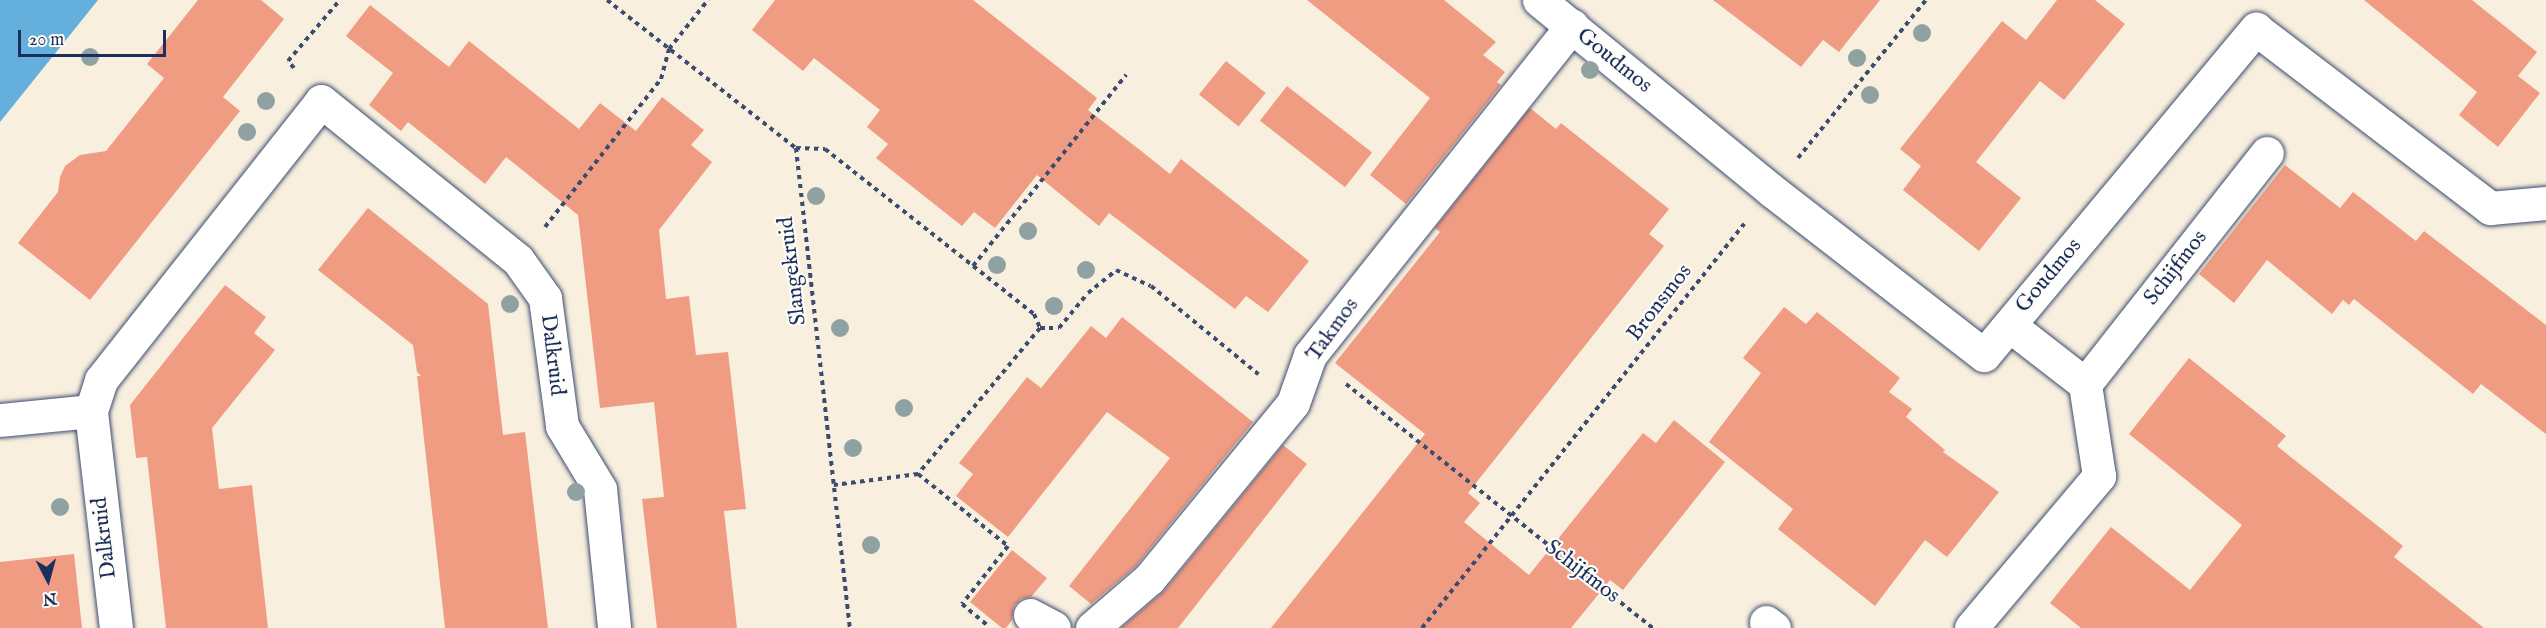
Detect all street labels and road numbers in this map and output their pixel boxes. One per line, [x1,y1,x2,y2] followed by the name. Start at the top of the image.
[1571,23,1657,99] street label: Goudmos
[773,215,813,327] street label: Slangekruid
[2139,225,2213,311] street label: Schijfmos
[2010,233,2088,319] street label: Goudmos
[1622,259,1698,347] street label: Bronsmos
[1301,293,1365,367] street label: Takmos
[534,313,570,397] street label: Dalkruid
[87,496,123,580] street label: Dalkruid
[1539,535,1625,609] street label: Schijfmos

